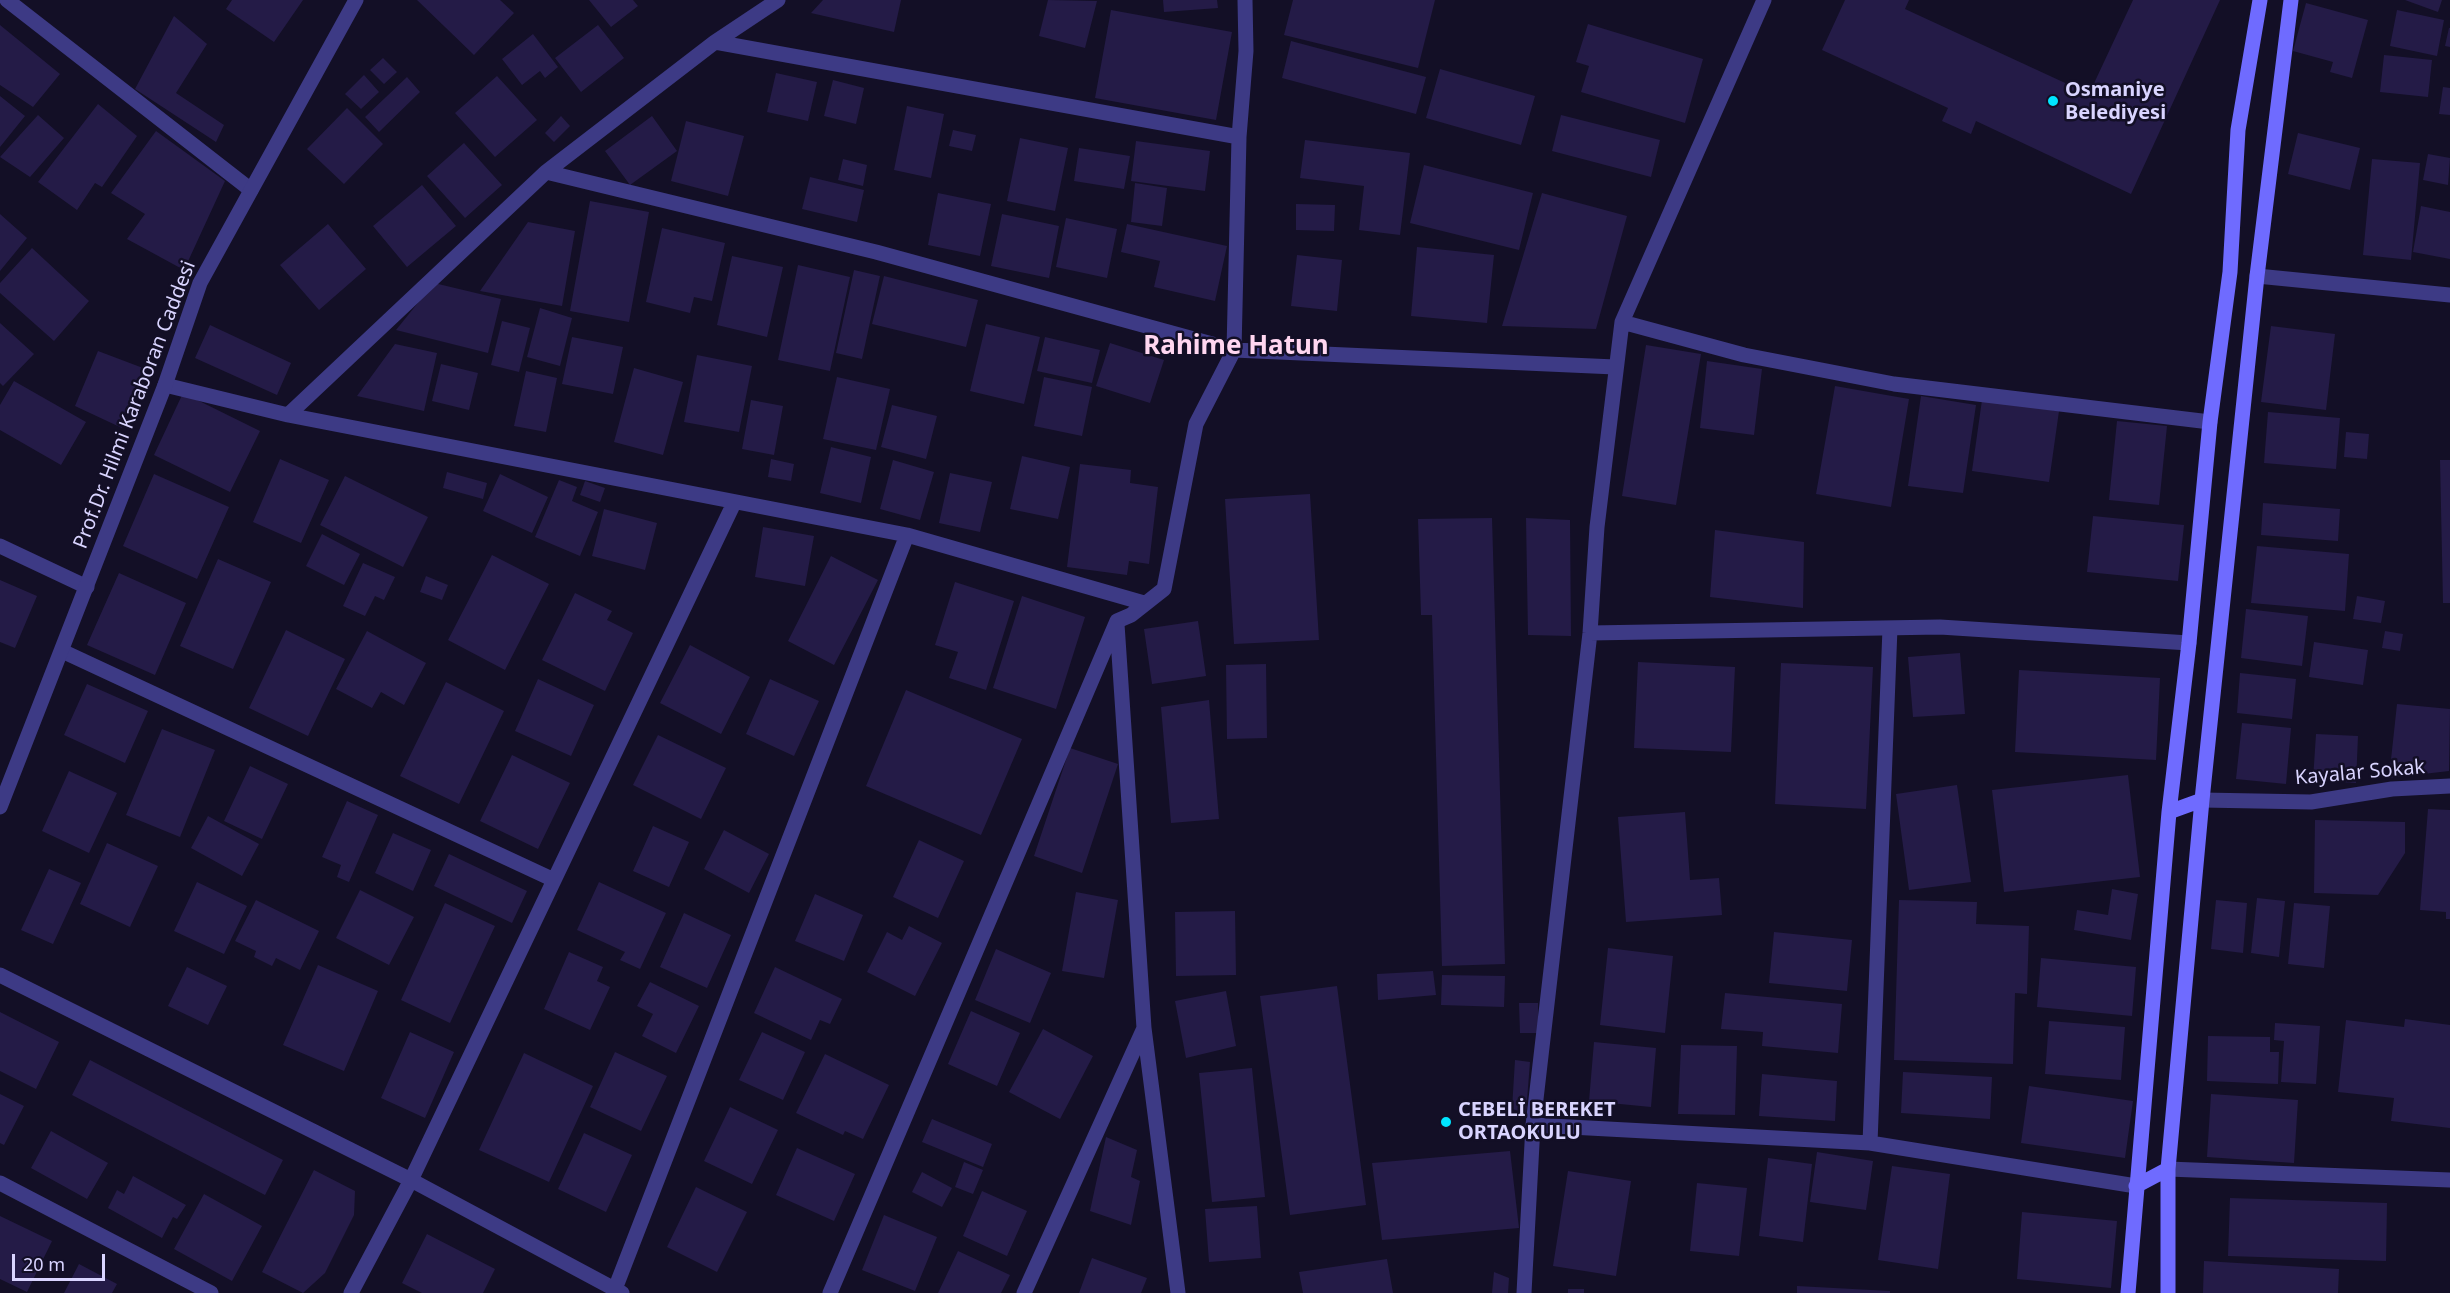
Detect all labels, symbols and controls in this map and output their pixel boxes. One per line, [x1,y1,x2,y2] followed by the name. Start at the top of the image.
[2065,78,2166,125] place label: Osmaniye Belediyesi
[2046,94,2060,108] marker: Osmaniye Belediyesi
[69,258,201,552] street label: Prof.Dr. Hilmi Karaboran Caddesi
[1143,331,1329,363] district label: Rahime Hatun
[2294,755,2426,791] street label: Kayalar Sokak
[1458,1098,1616,1145] place label: CEBELİ BEREKET ORTAOKULU
[1439,1115,1453,1129] marker: CEBELİ BEREKET ORTAOKULU
[15,1242,108,1280] scale bar
[23,1252,65,1276] text: 20 m

